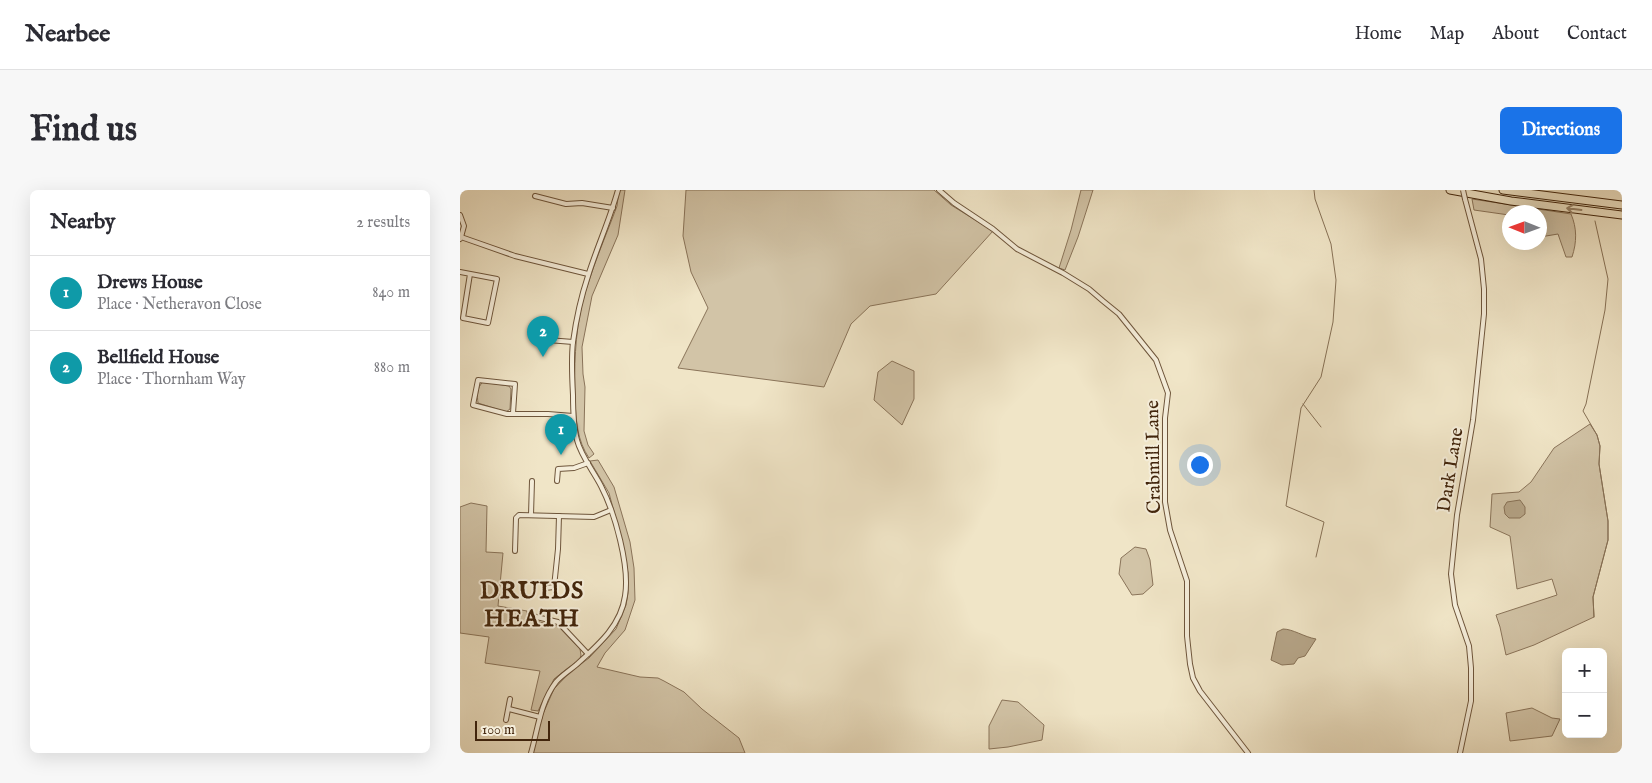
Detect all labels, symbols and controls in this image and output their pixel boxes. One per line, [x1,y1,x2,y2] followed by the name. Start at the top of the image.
[25,19,110,50] text: Nearbee
[1355,23,1402,46] text: Home
[1430,23,1464,46] text: Map
[1492,23,1539,46] text: About
[1567,23,1627,46] text: Contact
[1500,107,1622,154] button: Directions
[30,108,137,153] text: Find us
[1566,204,1582,214] one-way arrow
[1502,205,1547,250] north arrow
[50,209,115,236] text: Nearby
[356,213,410,233] text: 2 results
[97,271,203,295] text: Drews House
[63,283,69,303] text: 1
[372,283,410,303] text: 840 m
[97,295,262,315] text: Place · Netheravon Close
[527,316,559,357] pin: 2
[97,346,219,370] text: Bellfield House
[62,358,70,378] text: 2
[374,358,410,378] text: 880 m
[97,370,246,390] text: Place · Thornham Way
[1141,400,1167,514] street label: Crabmill Lane
[545,414,577,455] pin: 1
[1432,426,1470,514] street label: Dark Lane
[1187,452,1213,478] your location
[480,576,584,635] district label: DRUIDS HEATH
[1562,648,1607,738] map controls
[1562,648,1607,693] button: +
[1562,693,1607,738] button: −
[475,718,550,741] scale bar
[482,721,515,739] text: 100 m

